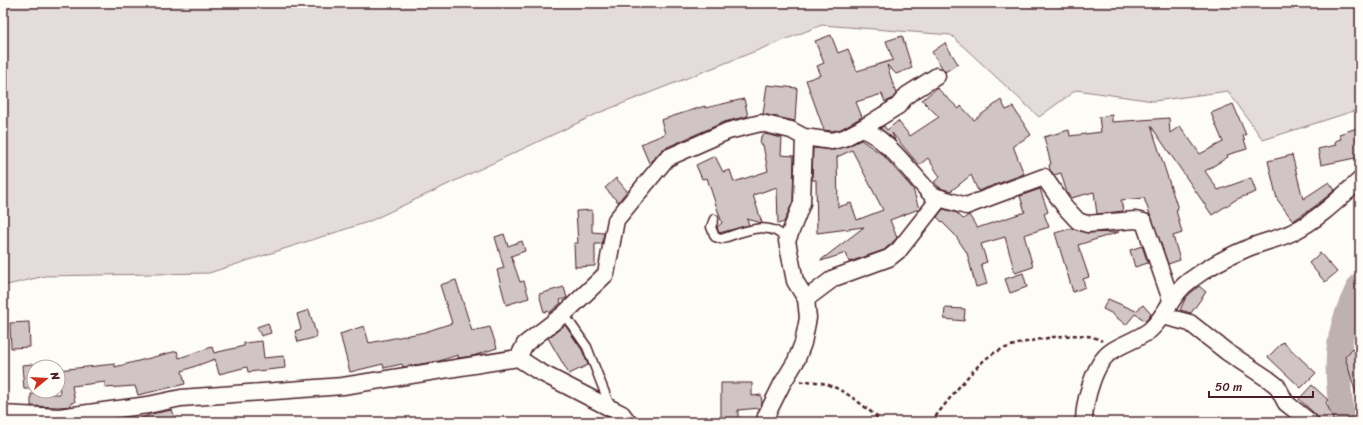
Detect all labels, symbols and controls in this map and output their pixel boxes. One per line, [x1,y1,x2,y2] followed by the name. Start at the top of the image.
[26,359,66,399] north arrow
[45,369,65,383] text: N
[1209,373,1313,399] scale bar
[1215,376,1242,398] text: 50 m

